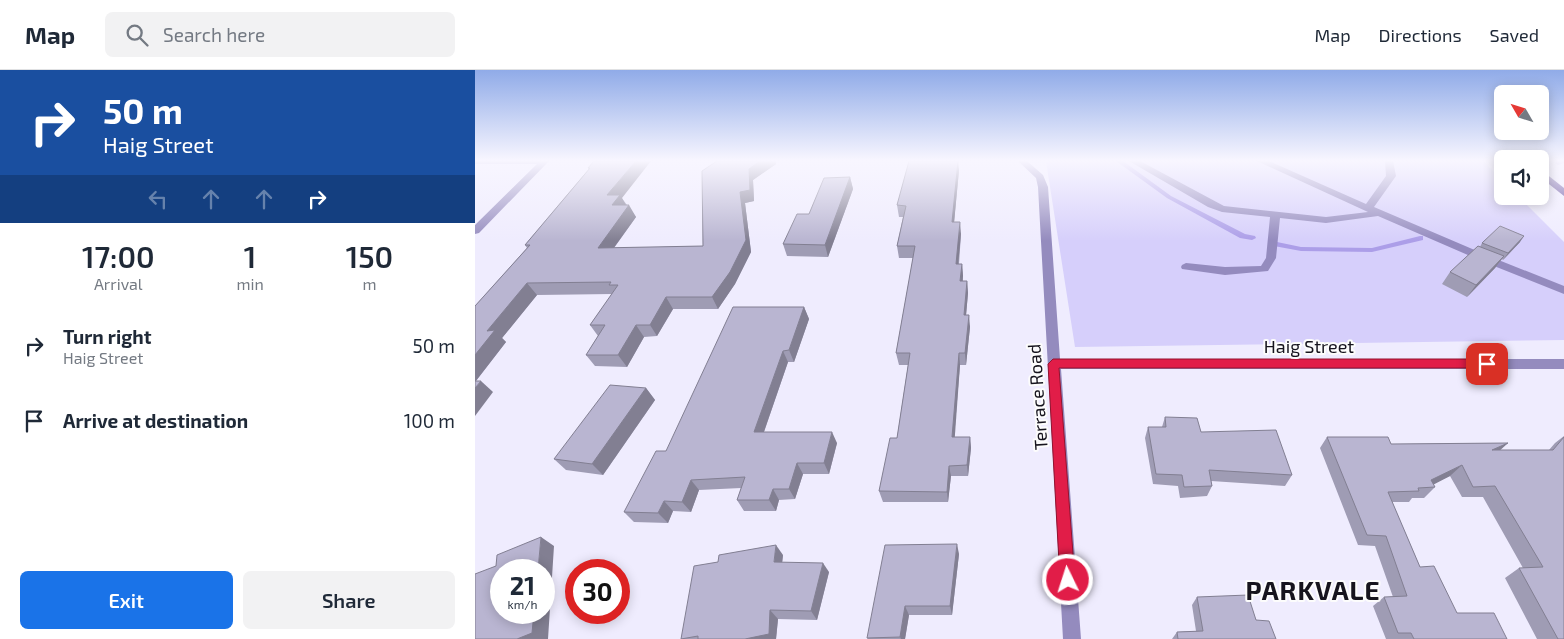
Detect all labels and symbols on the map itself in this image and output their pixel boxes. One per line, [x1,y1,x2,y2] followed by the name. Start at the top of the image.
[1494,85,1549,140] north arrow
[1264,335,1354,357] street label: Haig Street
[1022,343,1052,451] street label: Terrace Road
[1466,343,1508,385] pin
[1041,553,1093,605] position arrow
[565,559,630,624] speed limit sign: 30
[1245,574,1381,605] district label: PARKVALE

